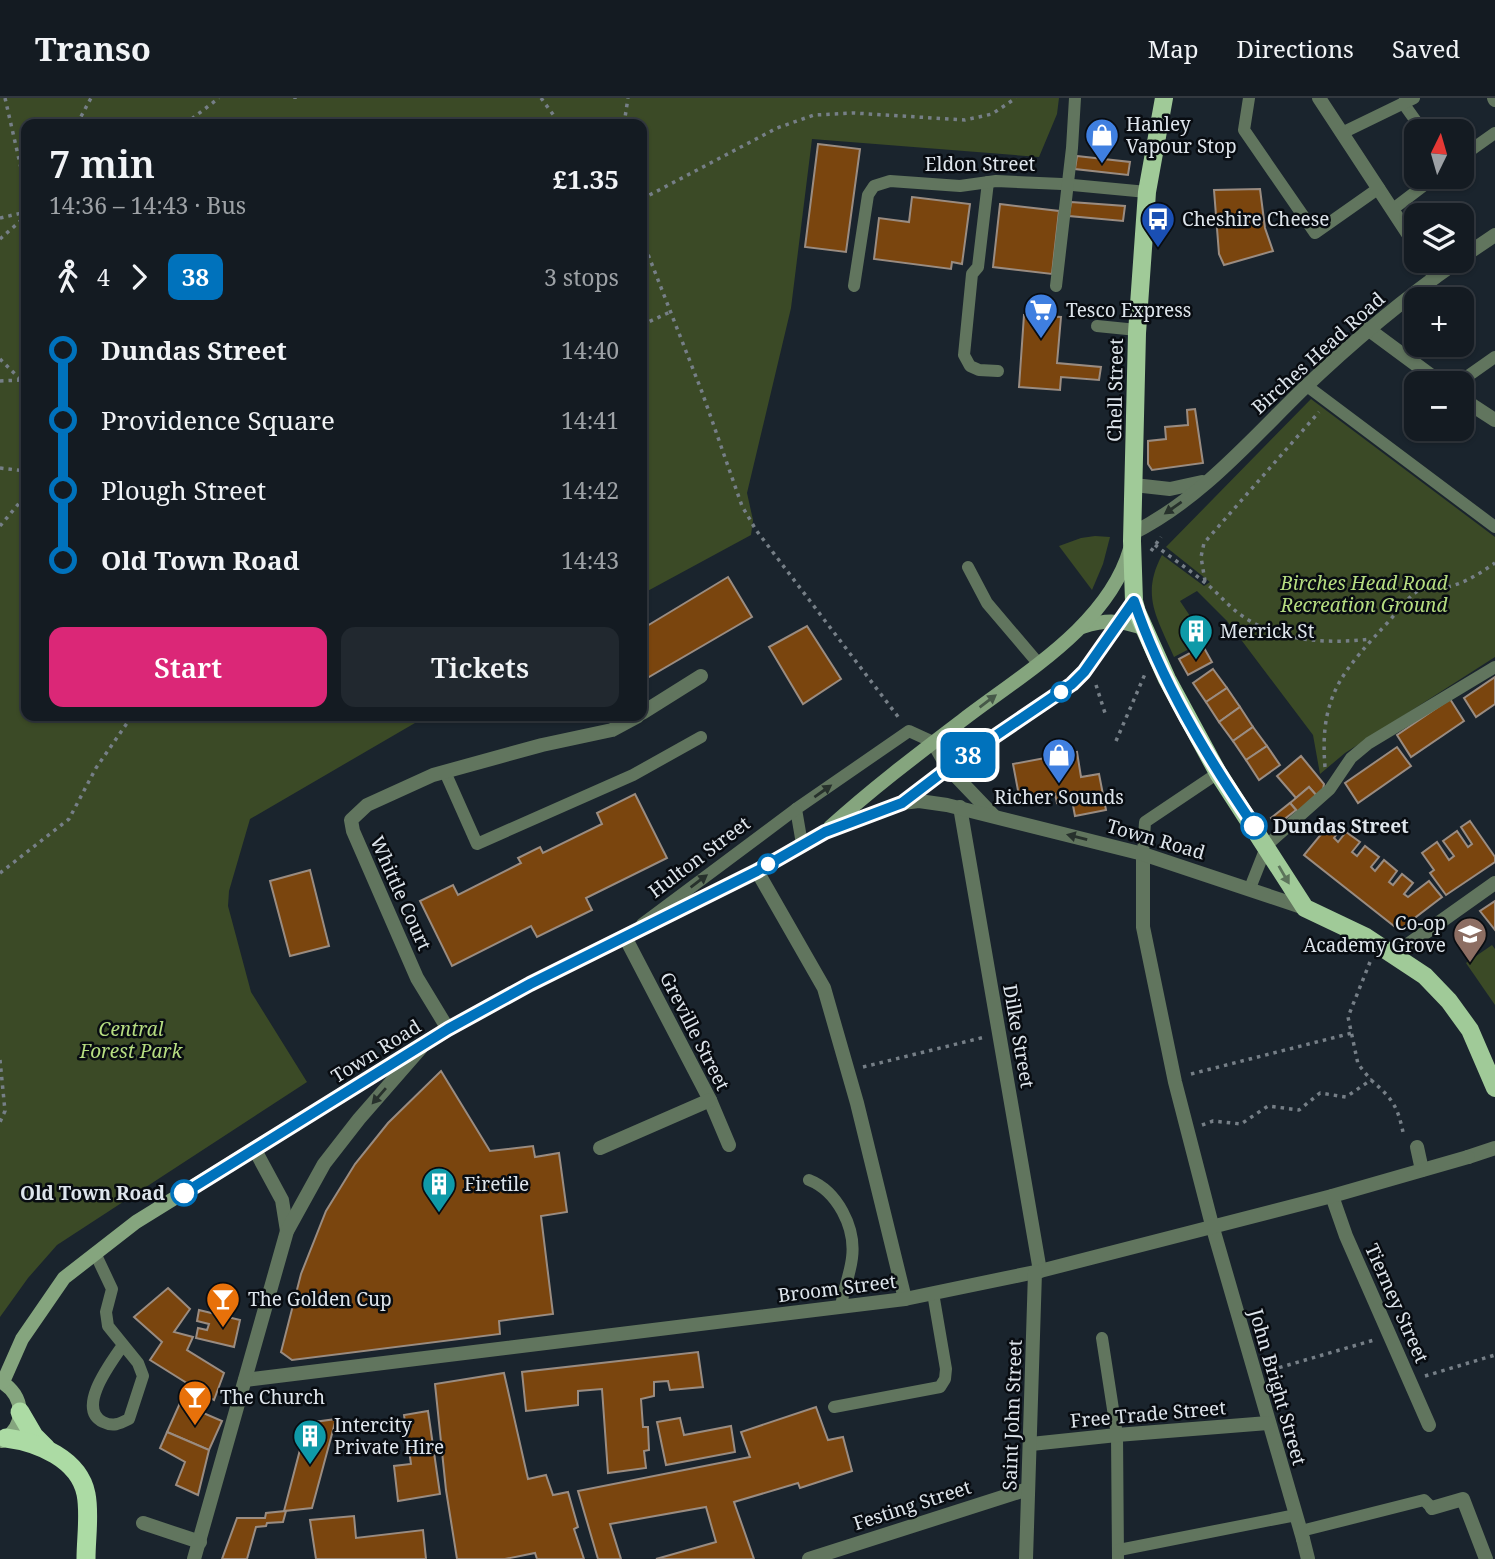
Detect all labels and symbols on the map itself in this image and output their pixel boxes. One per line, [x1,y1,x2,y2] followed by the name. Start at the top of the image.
[1126,111,1237,159] place label: Hanley Vapour Stop
[1083,116,1121,165] shop icon: Hanley Vapour Stop
[1404,119,1474,189] north arrow
[925,151,1036,177] street label: Eldon Street
[1139,200,1177,249] bus stop icon: Cheshire Cheese
[1182,206,1329,232] place label: Cheshire Cheese
[1246,286,1390,420] street label: Birches Head Road
[1022,291,1060,340] supermarket icon: Tesco Express
[1066,297,1191,323] place label: Tesco Express
[1101,338,1129,442] street label: Chell Street
[1164,501,1182,515] one-way arrow
[1279,570,1449,618] park label: Birches Head Road Recreation Ground
[1177,612,1215,661] building icon: Merrick St
[1220,618,1315,644] place label: Merrick St
[1051,682,1071,702] unlabelled marker
[978,693,996,708] one-way arrow
[936,732,1000,778] line badge: 38
[1040,736,1078,785] shop icon: Richer Sounds
[814,784,832,798] one-way arrow
[994,784,1124,810] place label: Richer Sounds
[643,810,755,904] street label: Hulton Street
[1104,813,1208,866] street label: Town Road
[1241,813,1267,839] marker: Dundas Street
[1273,813,1409,839] place label: Dundas Street
[1066,831,1088,842] one-way arrow
[364,832,438,955] street label: Whittle Court
[758,854,778,874] unlabelled marker
[1278,865,1290,885] one-way arrow
[690,874,708,888] one-way arrow
[1303,910,1446,958] place label: Co-op Academy Grove
[1451,915,1489,964] school or university icon: Co-op Academy Grove
[654,967,736,1095] street label: Greville Street
[997,982,1041,1090] street label: Dilke Street
[326,1013,426,1089] street label: Town Road
[79,1016,183,1064] park label: Central Forest Park
[372,1087,387,1104] one-way arrow
[420,1165,458,1214] building icon: Firetile
[464,1171,529,1197] place label: Firetile
[20,1180,166,1206] place label: Old Town Road
[171,1180,197,1206] marker: Old Town Road
[1359,1239,1435,1367] street label: Tierney Street
[776,1268,898,1308] street label: Broom Street
[204,1280,242,1329] bar icon: The Golden Cup
[248,1286,392,1312] place label: The Golden Cup
[1243,1305,1313,1468] street label: John Bright Street
[996,1339,1028,1491] street label: Saint John Street
[176,1378,214,1427] bar icon: The Church
[220,1384,325,1410] place label: The Church
[1069,1394,1227,1434] street label: Free Trade Street
[334,1412,444,1460] place label: Intercity Private Hire
[291,1417,329,1466] building icon: Intercity Private Hire
[850,1474,974,1536] street label: Festing Street

